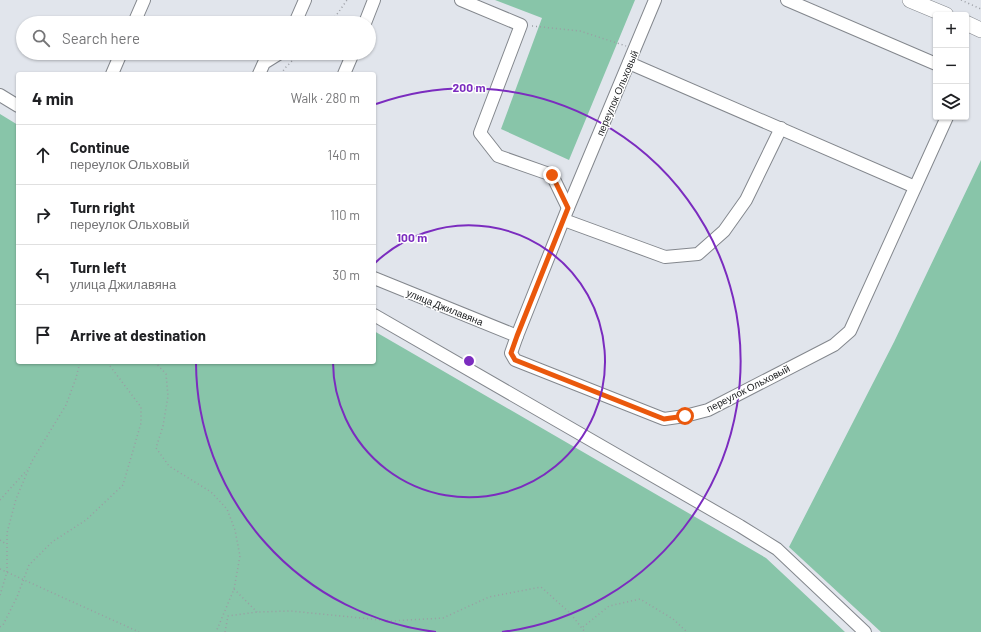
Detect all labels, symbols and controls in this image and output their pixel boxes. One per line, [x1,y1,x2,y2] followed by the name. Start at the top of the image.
[933,12,969,120] map controls
[933,12,969,48] button: +
[16,16,376,60] search box
[30,27,52,49] icon: search
[62,29,140,47] text: Search here
[594,48,640,138] street label: переулок Ольховый
[933,48,969,84] button: −
[453,80,485,94] text: 200 m
[933,84,969,120] button: layers
[32,88,74,108] text: 4 min
[291,90,360,106] text: Walk · 280 m
[70,138,130,156] text: Continue
[32,144,54,166] icon: ahead
[328,147,360,163] text: 140 m
[70,156,189,172] text: переулок Ольховый
[543,166,561,184] route end
[70,198,135,216] text: Turn right
[32,204,54,226] icon: right
[330,207,360,223] text: 110 m
[70,216,189,232] text: переулок Ольховый
[397,230,427,244] text: 100 m
[70,258,126,276] text: Turn left
[32,264,54,286] icon: left
[333,267,360,283] text: 30 m
[70,276,176,292] text: улица Джилавяна
[405,286,485,328] street label: улица Джилавяна
[32,324,54,346] icon: arrive
[70,326,206,344] text: Arrive at destination
[462,354,476,368] centre of rings
[704,362,792,414] street label: переулок Ольховый
[676,407,694,425] route start

